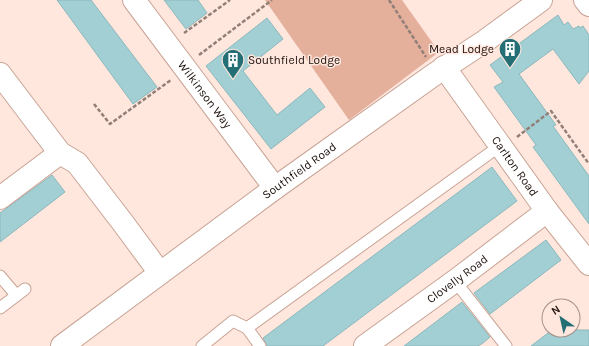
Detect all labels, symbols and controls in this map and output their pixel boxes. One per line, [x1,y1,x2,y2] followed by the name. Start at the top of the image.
[497,36,523,69] building icon: Mead Lodge
[429,42,494,56] place label: Mead Lodge
[220,47,246,80] building icon: Southfield Lodge
[248,53,340,67] place label: Southfield Lodge
[175,58,235,131] street label: Wilkinson Way
[489,133,541,199] street label: Carlton Road
[260,140,339,202] street label: Southfield Road
[424,252,490,306] street label: Clovelly Road
[541,298,581,338] north arrow
[549,303,563,318] text: N

